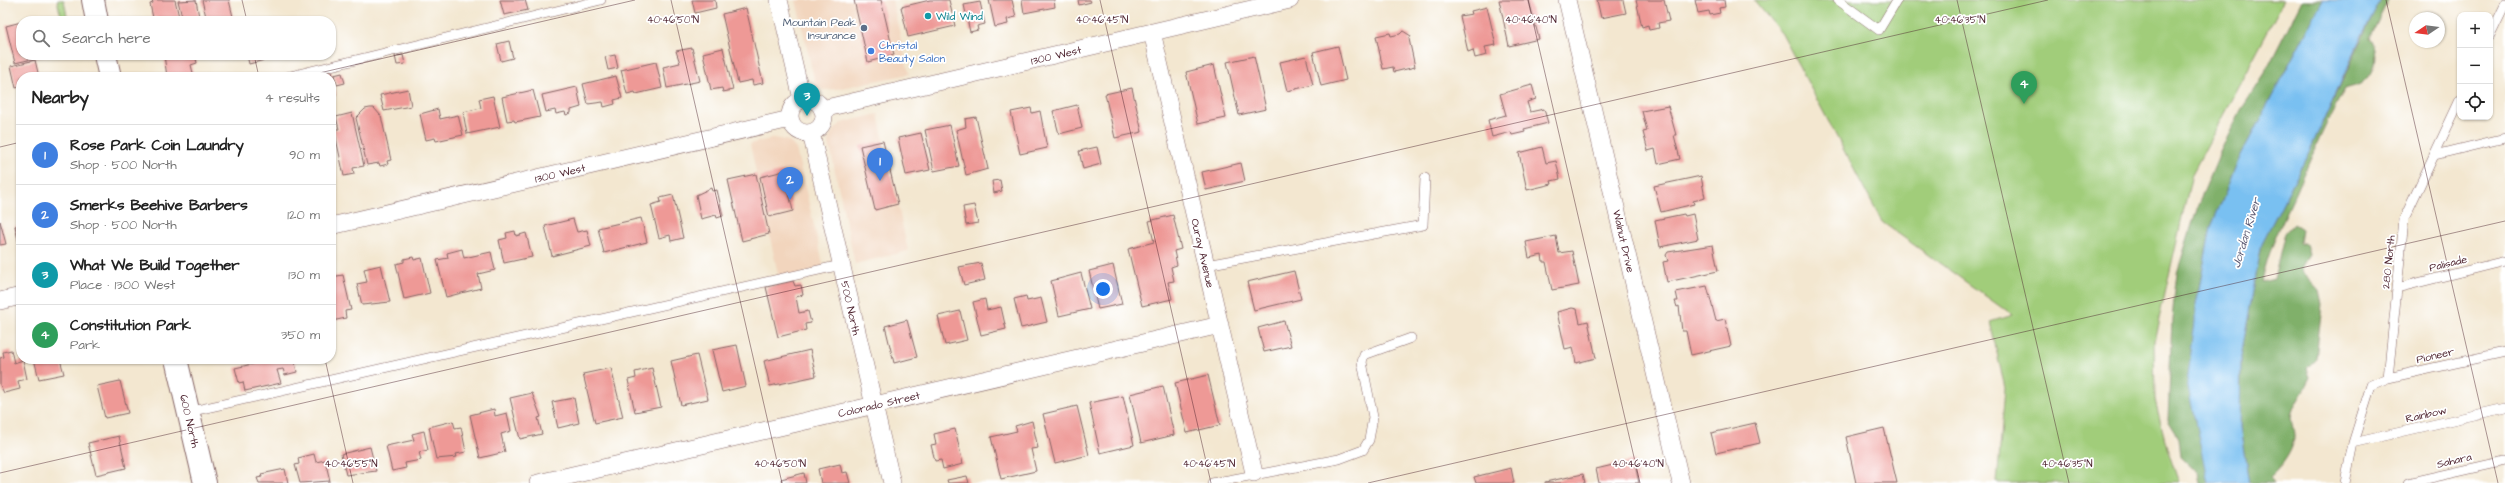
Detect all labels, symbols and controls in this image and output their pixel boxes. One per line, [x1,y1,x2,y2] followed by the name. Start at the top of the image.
[936,9,983,24] place label: Wild Wind
[923,11,933,21] marker: Wild Wind
[2409,12,2445,48] north arrow
[2457,12,2493,120] map controls
[2457,12,2493,48] button: +
[647,13,699,27] text: 40°46'50"N
[1076,13,1128,27] text: 40°46'45"N
[1505,13,1557,27] text: 40°46'40"N
[1935,13,1985,27] text: 40°46'35"N
[783,15,856,43] place label: Mountain Peak Insurance
[16,16,336,60] search box
[859,23,869,33] marker: Mountain Peak Insurance
[30,27,52,49] icon: search
[62,28,151,49] text: Search here
[879,38,945,67] place label: Christal Beauty Salon
[1029,42,1083,69] street label: 1300 West
[866,46,876,56] marker: Christal Beauty Salon
[2457,48,2493,84] button: −
[2011,71,2037,104] pin: 4
[794,83,820,116] pin: 3
[2457,84,2493,120] button: locate
[32,86,89,110] text: Nearby
[265,89,320,107] text: 4 results
[70,135,244,156] text: Rose Park Coin Laundry
[44,146,46,164] text: 1
[289,146,320,164] text: 90 m
[867,148,893,181] pin: 1
[70,156,177,174] text: Shop · 500 North
[533,160,587,187] street label: 1300 West
[777,167,803,200] pin: 2
[70,195,248,216] text: Smerks Beehive Barbers
[2228,195,2266,270] water label: Jordan River
[41,206,49,224] text: 2
[287,206,320,224] text: 120 m
[1609,208,1638,274] street label: Walnut Drive
[70,216,177,234] text: Shop · 500 North
[1186,217,1218,290] street label: Ouray Avenue
[2378,234,2399,290] street label: 280 North
[2428,252,2469,275] street label: Palisade
[70,255,240,276] text: What We Build Together
[42,266,48,284] text: 3
[288,266,320,284] text: 130 m
[70,276,175,294] text: Place · 1300 West
[1093,279,1113,299] your location
[837,280,864,337] street label: 500 North
[70,315,191,336] text: Constitution Park
[41,326,49,344] text: 4
[281,326,320,344] text: 350 m
[70,336,100,354] text: Park
[2415,344,2455,367] street label: Pioneer
[837,388,922,421] street label: Colorado Street
[176,393,203,450] street label: 600 North
[2404,402,2448,427] street label: Rainbow
[2435,449,2473,472] street label: Sahara
[325,457,377,471] text: 40°46'55"N
[754,457,806,471] text: 40°46'50"N
[1183,457,1235,471] text: 40°46'45"N
[1612,457,1664,471] text: 40°46'40"N
[2042,457,2092,471] text: 40°46'35"N

